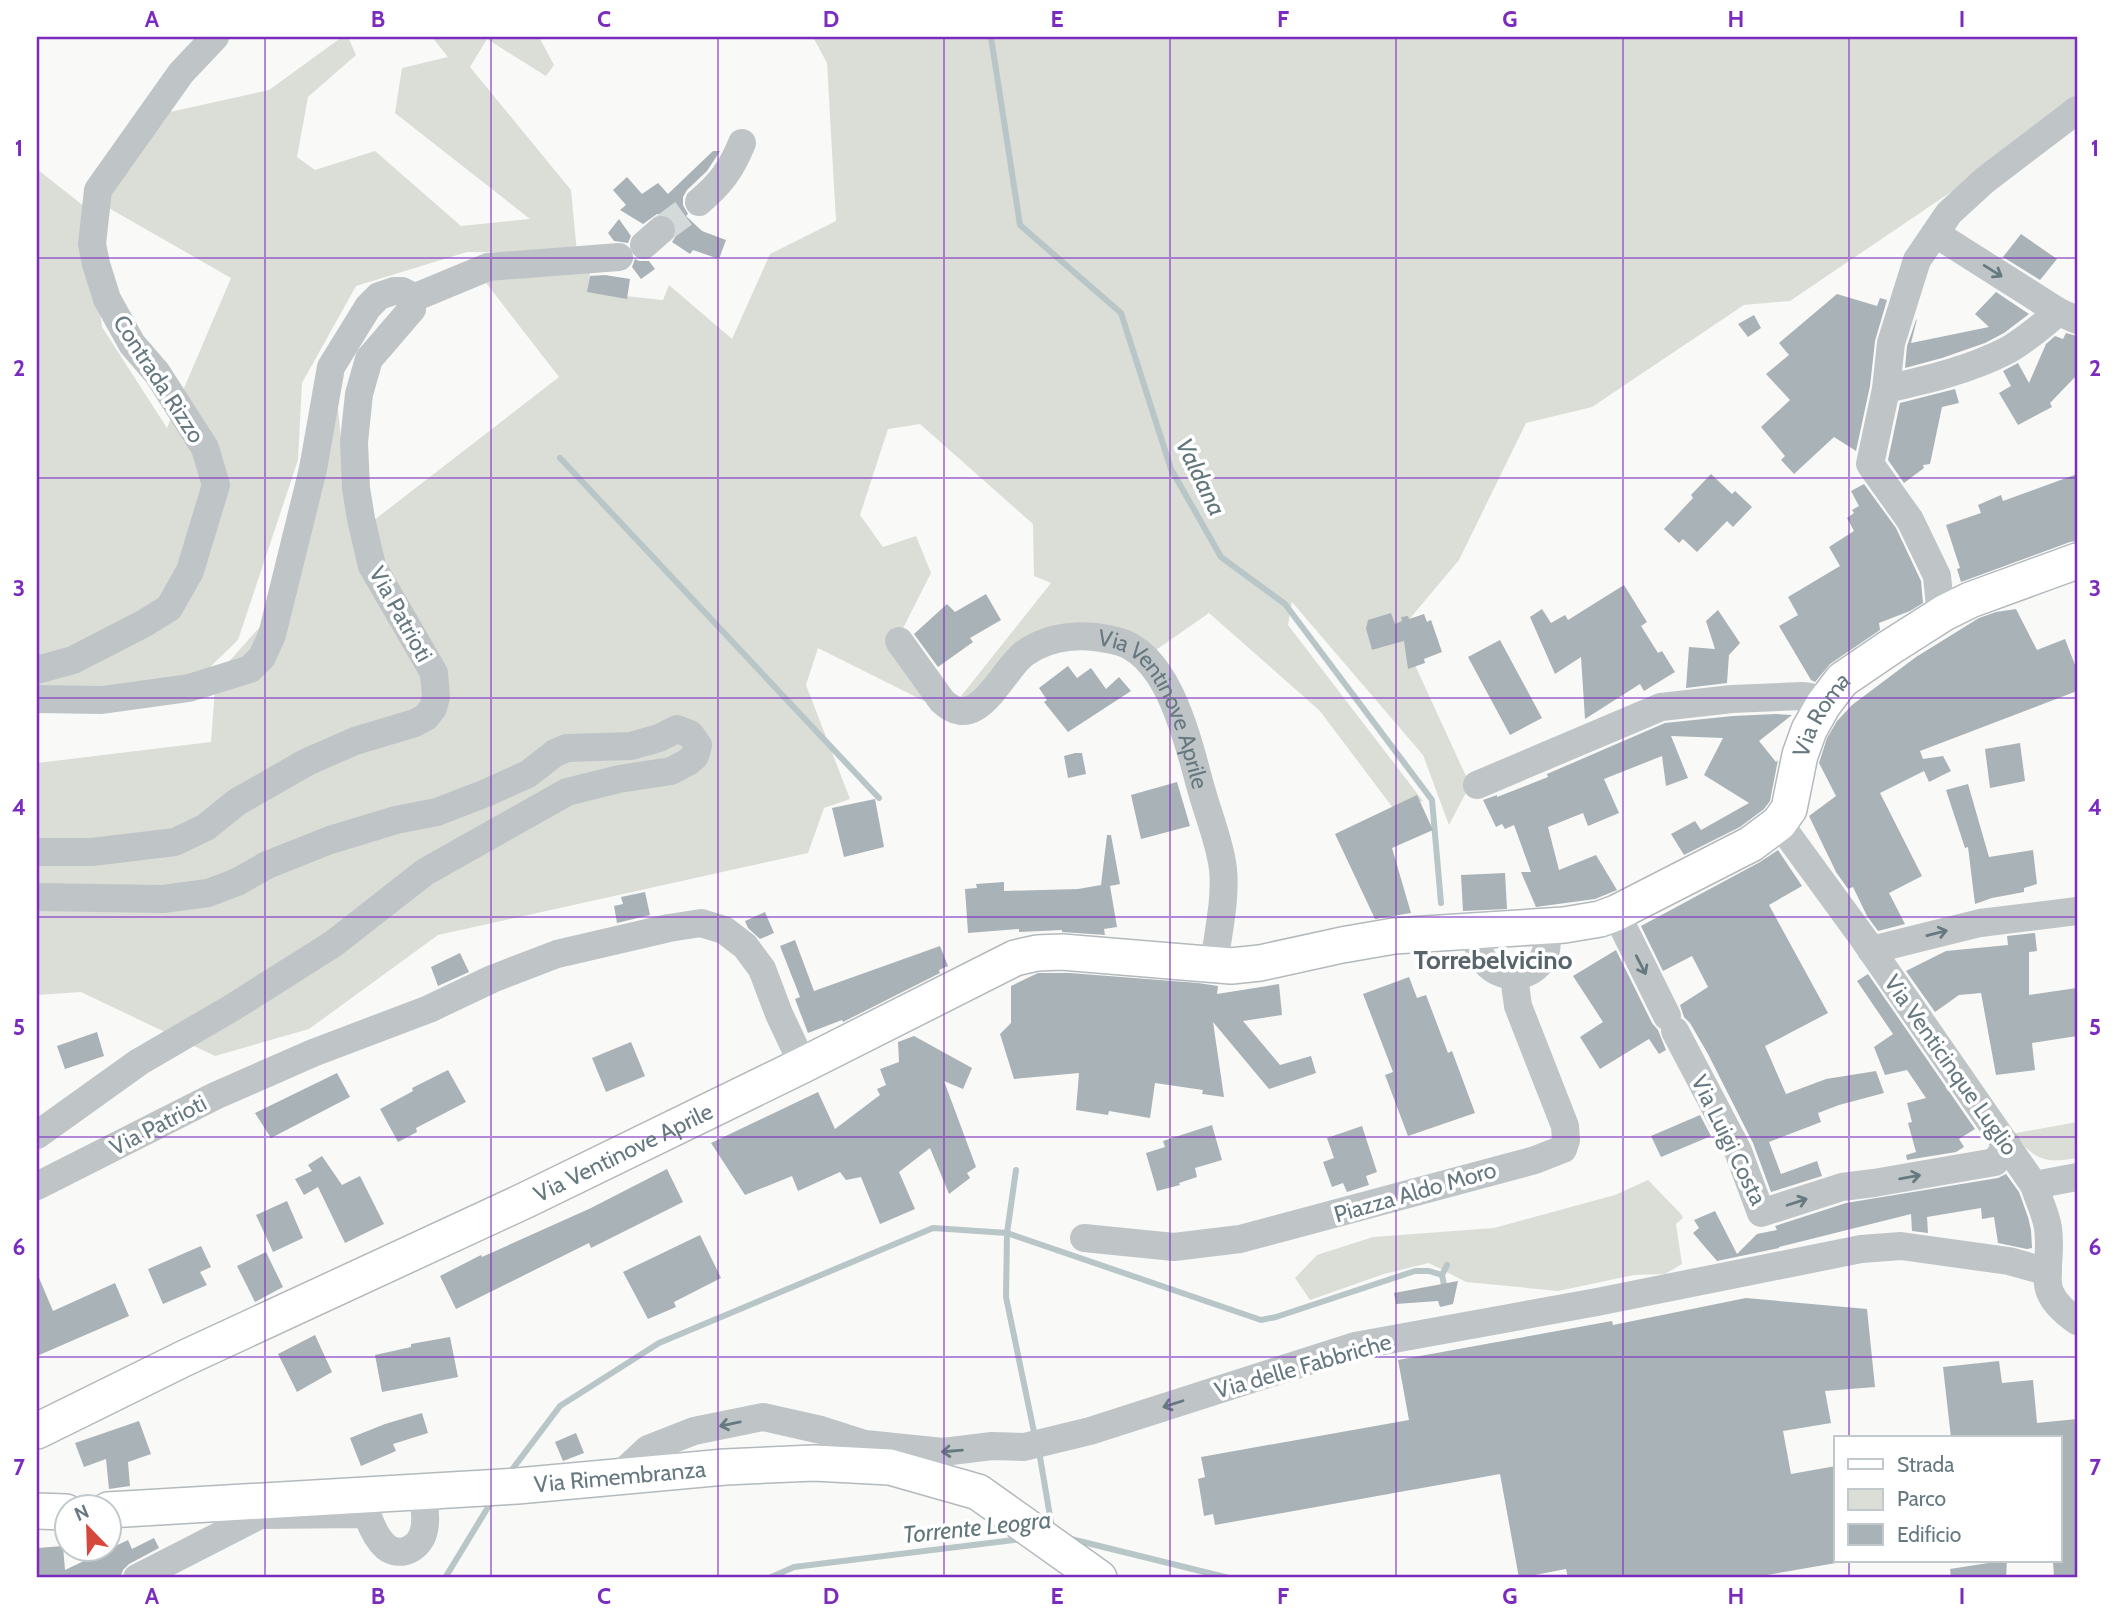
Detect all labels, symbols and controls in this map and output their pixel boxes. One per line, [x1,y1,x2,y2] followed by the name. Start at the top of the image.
[145,5,160,33] text: A
[371,5,385,33] text: B
[597,5,611,33] text: C
[823,5,839,33] text: D
[1050,5,1064,33] text: E
[1277,5,1289,33] text: F
[1502,5,1518,33] text: G
[1728,5,1744,33] text: H
[1959,5,1965,33] text: I
[15,134,23,162] text: 1
[2091,134,2099,162] text: 1
[1983,264,2003,278] one-way arrow
[107,310,211,448] street label: Contrada Rizzo
[13,354,25,382] text: 2
[2089,354,2101,382] text: 2
[1170,434,1232,520] water label: Valdana
[363,561,439,667] street label: Via Patrioti
[13,574,25,602] text: 3
[2089,574,2101,602] text: 3
[1096,623,1214,792] street label: Via Ventinove Aprile
[1786,665,1855,761] street label: Via Roma
[12,793,26,821] text: 4
[2088,793,2102,821] text: 4
[1925,926,1948,940] one-way arrow
[1414,944,1573,976] district label: Torrebelvicino
[1635,954,1649,975] one-way arrow
[1878,969,2024,1161] street label: Via Venticinque Luglio
[13,1013,25,1041] text: 5
[2089,1013,2101,1041] text: 5
[1685,1070,1773,1210] street label: Via Luigi Costa
[105,1089,211,1161] street label: Via Patrioti
[529,1097,717,1208] street label: Via Ventinove Aprile
[1331,1155,1499,1229] street label: Piazza Aldo Moro
[1898,1170,1921,1183] one-way arrow
[1786,1194,1808,1207] one-way arrow
[13,1233,25,1261] text: 6
[2089,1233,2101,1261] text: 6
[1211,1327,1395,1405] street label: Via delle Fabbriche
[1163,1399,1185,1412] one-way arrow
[719,1417,742,1431] one-way arrow
[1834,1436,2062,1562] legend
[941,1445,964,1458] one-way arrow
[1897,1452,1954,1477] text: Strada
[13,1453,25,1481] text: 7
[2089,1453,2101,1481] text: 7
[533,1455,707,1498] street label: Via Rimembranza
[1897,1486,1946,1511] text: Parco
[52,1492,122,1562] north arrow
[71,1500,92,1526] text: N
[901,1505,1053,1549] water label: Torrente Leogra
[1897,1522,1961,1547] text: Edificio
[145,1582,160,1610] text: A
[371,1582,385,1610] text: B
[597,1582,611,1610] text: C
[823,1582,839,1610] text: D
[1050,1582,1064,1610] text: E
[1277,1582,1289,1610] text: F
[1502,1582,1518,1610] text: G
[1728,1582,1744,1610] text: H
[1959,1582,1965,1610] text: I

